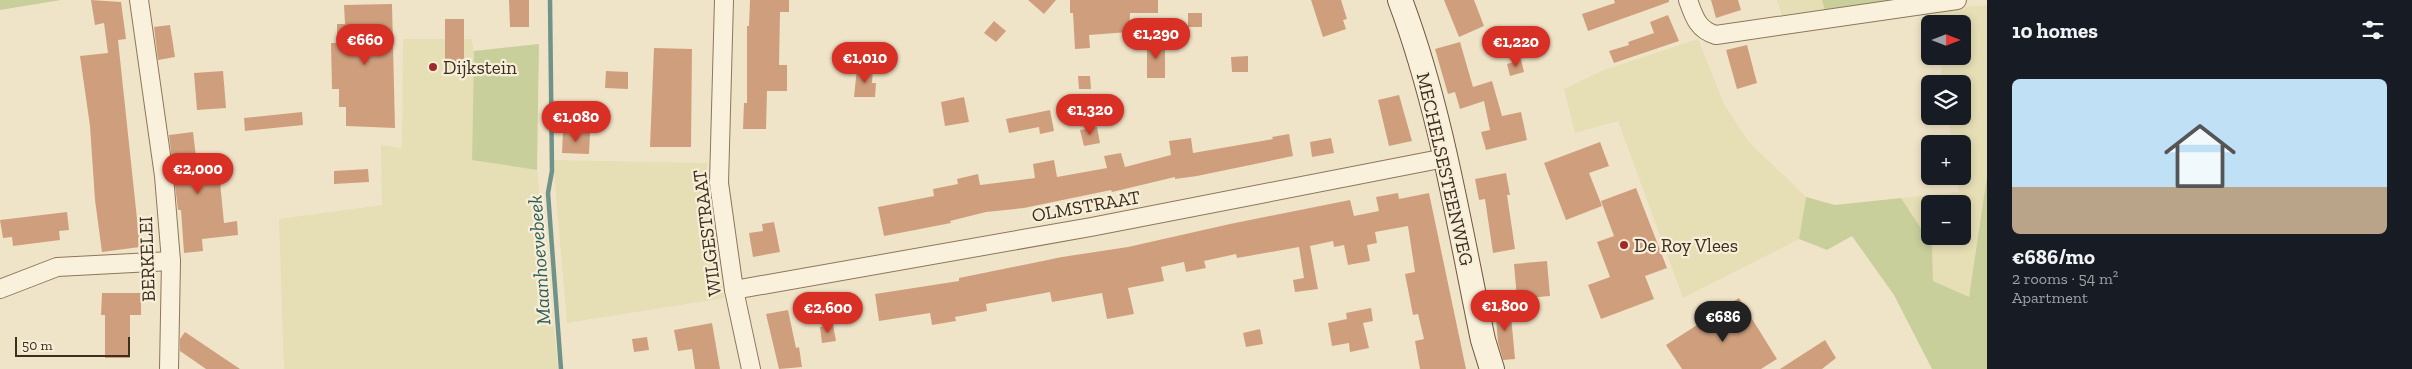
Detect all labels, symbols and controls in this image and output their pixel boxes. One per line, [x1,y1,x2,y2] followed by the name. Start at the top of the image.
[1921,15,1971,65] north arrow
[1921,15,1971,245] map controls
[2359,16,2387,44] icon: filters
[1115,18,1197,60] pin: €1,290
[2012,18,2098,43] text: 10 homes
[335,23,395,66] pin: €660
[1133,24,1179,43] text: €1,290
[1475,26,1557,68] pin: €1,220
[347,30,383,49] text: €660
[1493,32,1539,51] text: €1,220
[824,42,906,84] pin: €1,010
[843,48,887,67] text: €1,010
[443,56,517,79] place label: Dijkstein
[427,61,439,73] marker: Dijkstein
[1412,70,1478,268] street label: MECHELSESTEENWEG
[1921,75,1971,125] button: layers
[1049,94,1131,136] pin: €1,320
[535,100,617,143] pin: €1,080
[1067,100,1113,119] text: €1,320
[553,107,599,126] text: €1,080
[2155,111,2245,201] icon: home
[1921,135,1971,185] button: +
[157,152,239,195] pin: €2,000
[173,159,223,178] text: €2,000
[688,168,726,298] street label: WILGESTRAAT
[1030,185,1142,227] street label: OLMSTRAAT
[522,194,556,326] water label: Maanhoevebeek
[1921,195,1971,245] button: −
[134,216,160,302] street label: BERKELEI
[1634,234,1738,257] place label: De Roy Vlees
[1618,239,1630,251] marker: De Roy Vlees
[2012,244,2095,269] text: €686/mo
[2012,269,2118,288] text: 2 rooms · 54 m²
[2012,288,2088,307] text: Apartment
[1464,290,1546,332] pin: €1,800
[787,292,869,334] pin: €2,600
[1482,296,1528,315] text: €1,800
[804,298,852,317] text: €2,600
[1693,300,1753,343] pin: €686
[1705,307,1741,326] text: €686
[15,334,130,357] scale bar
[22,337,53,354] text: 50 m

